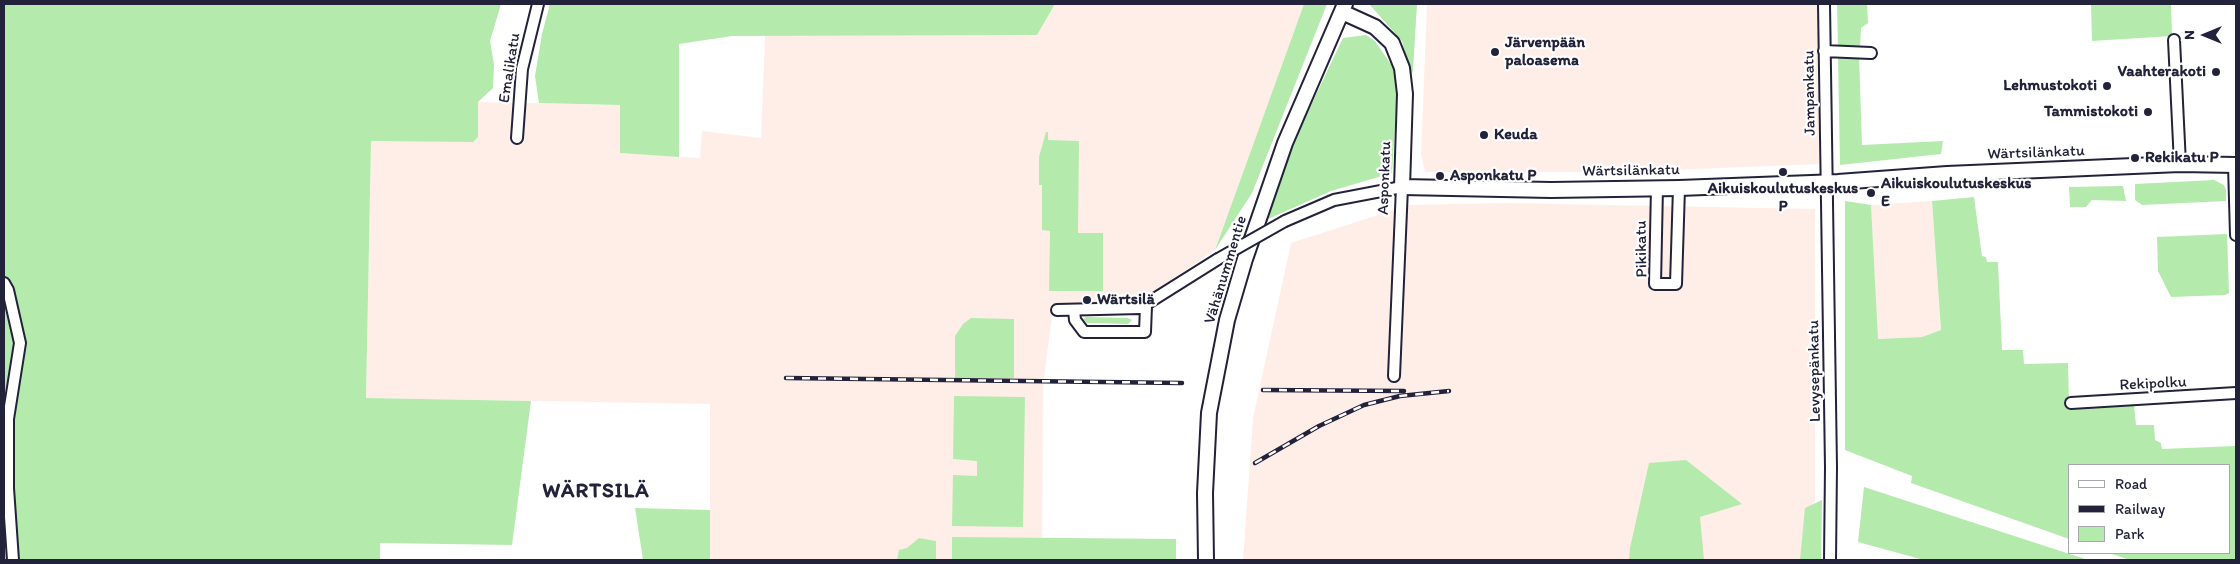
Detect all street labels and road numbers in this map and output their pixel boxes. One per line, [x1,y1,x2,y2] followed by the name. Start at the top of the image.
[495,32,525,104] street label: Emalikatu
[1800,50,1820,136] street label: Jampankatu
[1374,141,1396,215] street label: Asponkatu
[1987,142,2085,164] street label: Wärtsilänkatu
[1582,161,1680,181] street label: Wärtsilänkatu
[1200,214,1252,326] street label: Vähänummentie
[1632,220,1652,278] street label: Pikikatu
[1805,320,1825,422] street label: Levysepänkatu
[2119,373,2187,395] street label: Rekipolku

